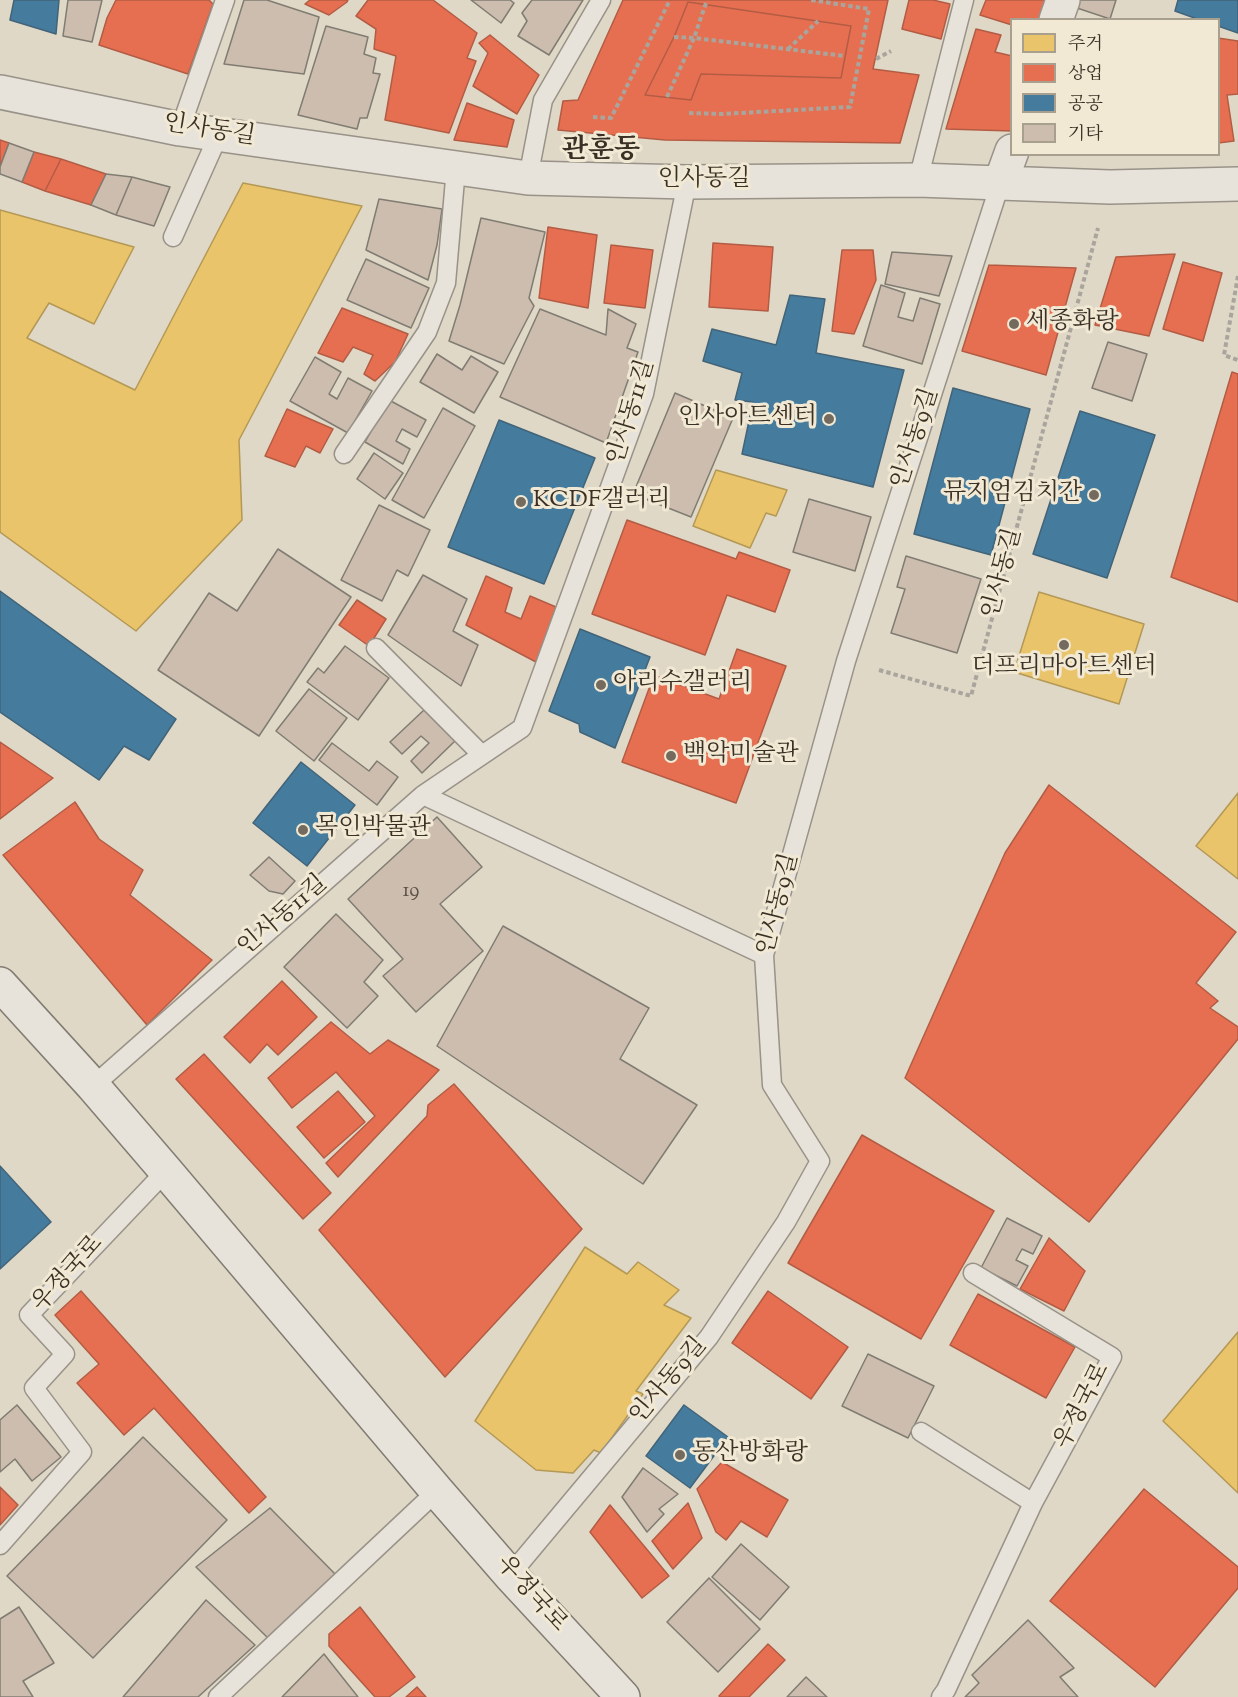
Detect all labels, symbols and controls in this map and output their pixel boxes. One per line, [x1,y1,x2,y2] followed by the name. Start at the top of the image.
[1010,18,1220,156] legend
[1068,32,1103,58] text: 주거
[1068,62,1103,88] text: 상업
[1068,92,1103,118] text: 공공
[161,111,257,153] street label: 인사동길
[1068,122,1103,148] text: 기타
[562,136,640,168] district label: 관훈동
[658,167,750,195] street label: 인사동길
[1026,310,1119,338] place label: 세종화랑
[1007,317,1021,331] marker: 세종화랑
[603,357,663,469] street label: 인사동11길
[887,385,947,493] street label: 인사동9길
[678,405,817,433] place label: 인사아트센터
[822,412,836,426] marker: 인사아트센터
[943,481,1082,509] place label: 뮤지엄김치간
[533,488,671,516] place label: KCDF갤러리
[1087,488,1101,502] marker: 뮤지엄김치간
[514,495,528,509] marker: KCDF갤러리
[978,525,1030,623] street label: 인사동길
[1057,638,1071,652] marker: 더프리마아트센터
[971,655,1157,683] place label: 더프리마아트센터
[613,671,752,699] place label: 아리수갤러리
[594,678,608,692] marker: 아리수갤러리
[683,742,799,770] place label: 백악미술관
[664,749,678,763] marker: 백악미술관
[315,816,431,844] place label: 목인박물관
[296,823,310,837] marker: 목인박물관
[753,851,807,959] street label: 인사동9길
[233,870,335,964] street label: 인사동11길
[402,879,420,905] house number: 19
[27,1231,111,1319] street label: 우정국로
[625,1333,715,1431] street label: 인사동9길
[1050,1359,1118,1455] street label: 우정국로
[692,1441,808,1469] place label: 동산방화랑
[673,1448,687,1462] marker: 동산방화랑
[488,1551,572,1639] street label: 우정국로

